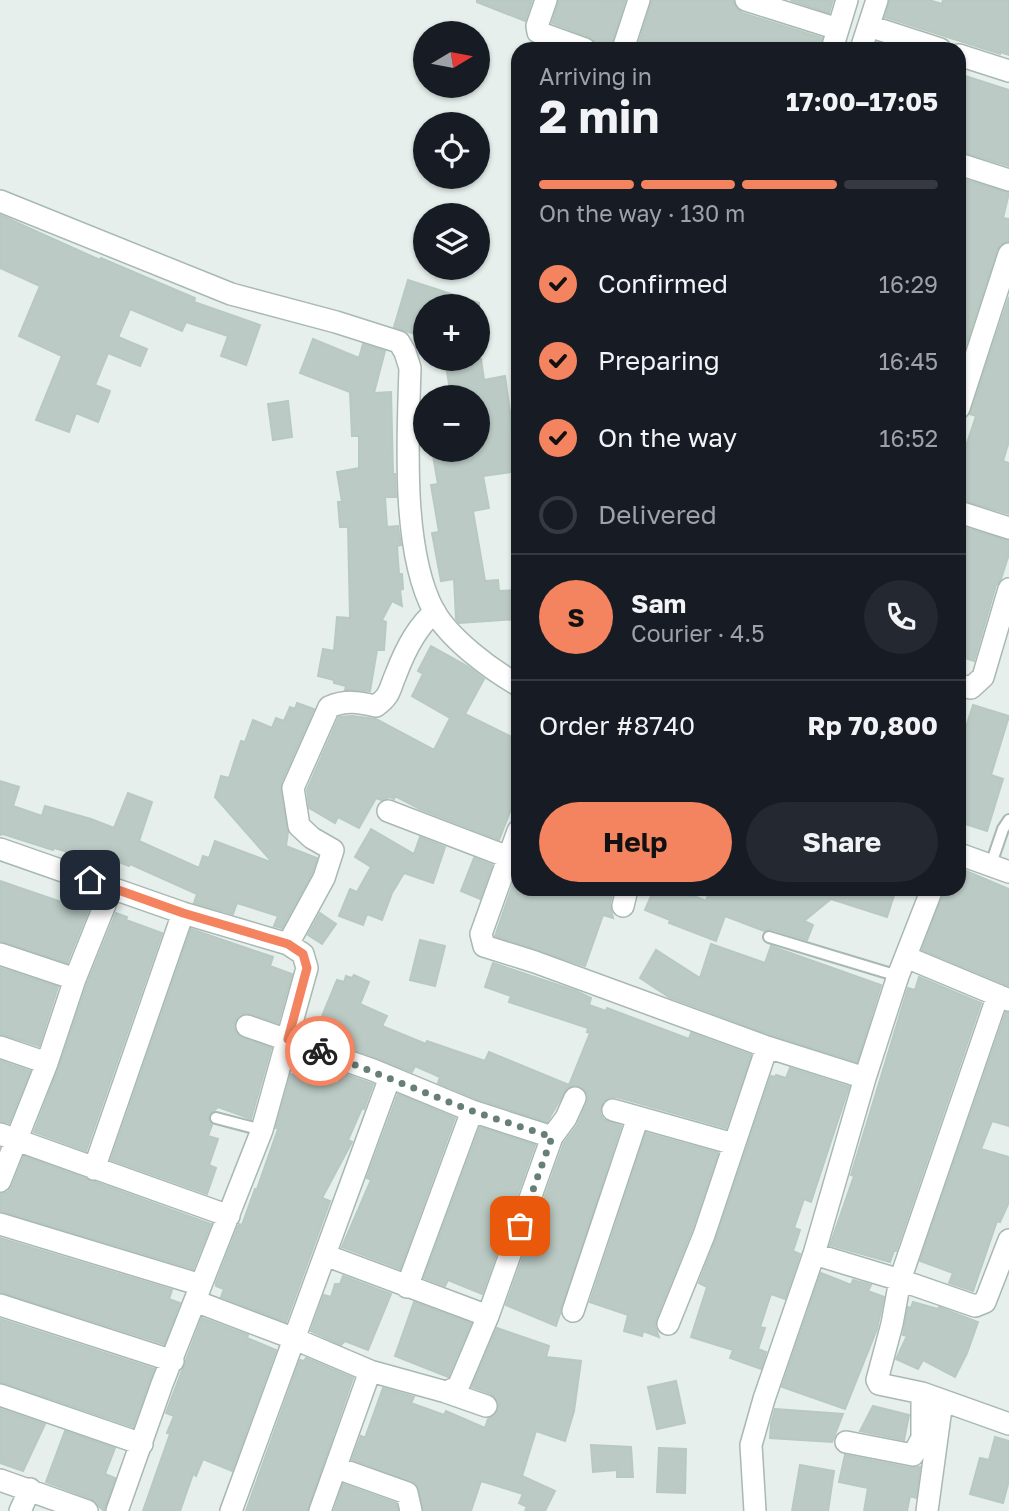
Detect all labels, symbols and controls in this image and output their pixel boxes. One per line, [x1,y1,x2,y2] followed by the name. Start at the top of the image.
[413,21,490,98] north arrow
[413,21,490,462] map controls
[539,62,652,90] text: Arriving in
[786,86,938,117] text: 17:00–17:05
[539,88,659,143] text: 2 min
[413,112,490,189] button: locate
[539,199,745,227] text: On the way · 130 m
[413,203,490,280] button: layers
[539,265,577,303] icon: check
[598,268,728,299] text: Confirmed
[879,270,938,298] text: 16:29
[413,294,490,371] button: +
[539,342,577,380] icon: check
[598,345,720,376] text: Preparing
[879,347,938,375] text: 16:45
[413,385,490,462] button: −
[539,419,577,457] icon: check
[598,422,737,453] text: On the way
[879,424,938,452] text: 16:52
[598,499,717,530] text: Delivered
[864,580,938,654] button: phone
[631,588,686,619] text: Sam
[567,602,585,633] text: S
[631,619,764,647] text: Courier · 4.5
[539,710,695,741] text: Order #8740
[808,710,938,741] text: Rp 70,800
[539,802,732,882] button: Help
[746,802,938,882] button: Share
[60,850,120,910] pin
[71,861,109,899] icon: home
[285,1016,355,1086] courier
[301,1032,339,1070] icon: bike
[490,1196,550,1256] pin
[501,1207,539,1245] icon: bag

